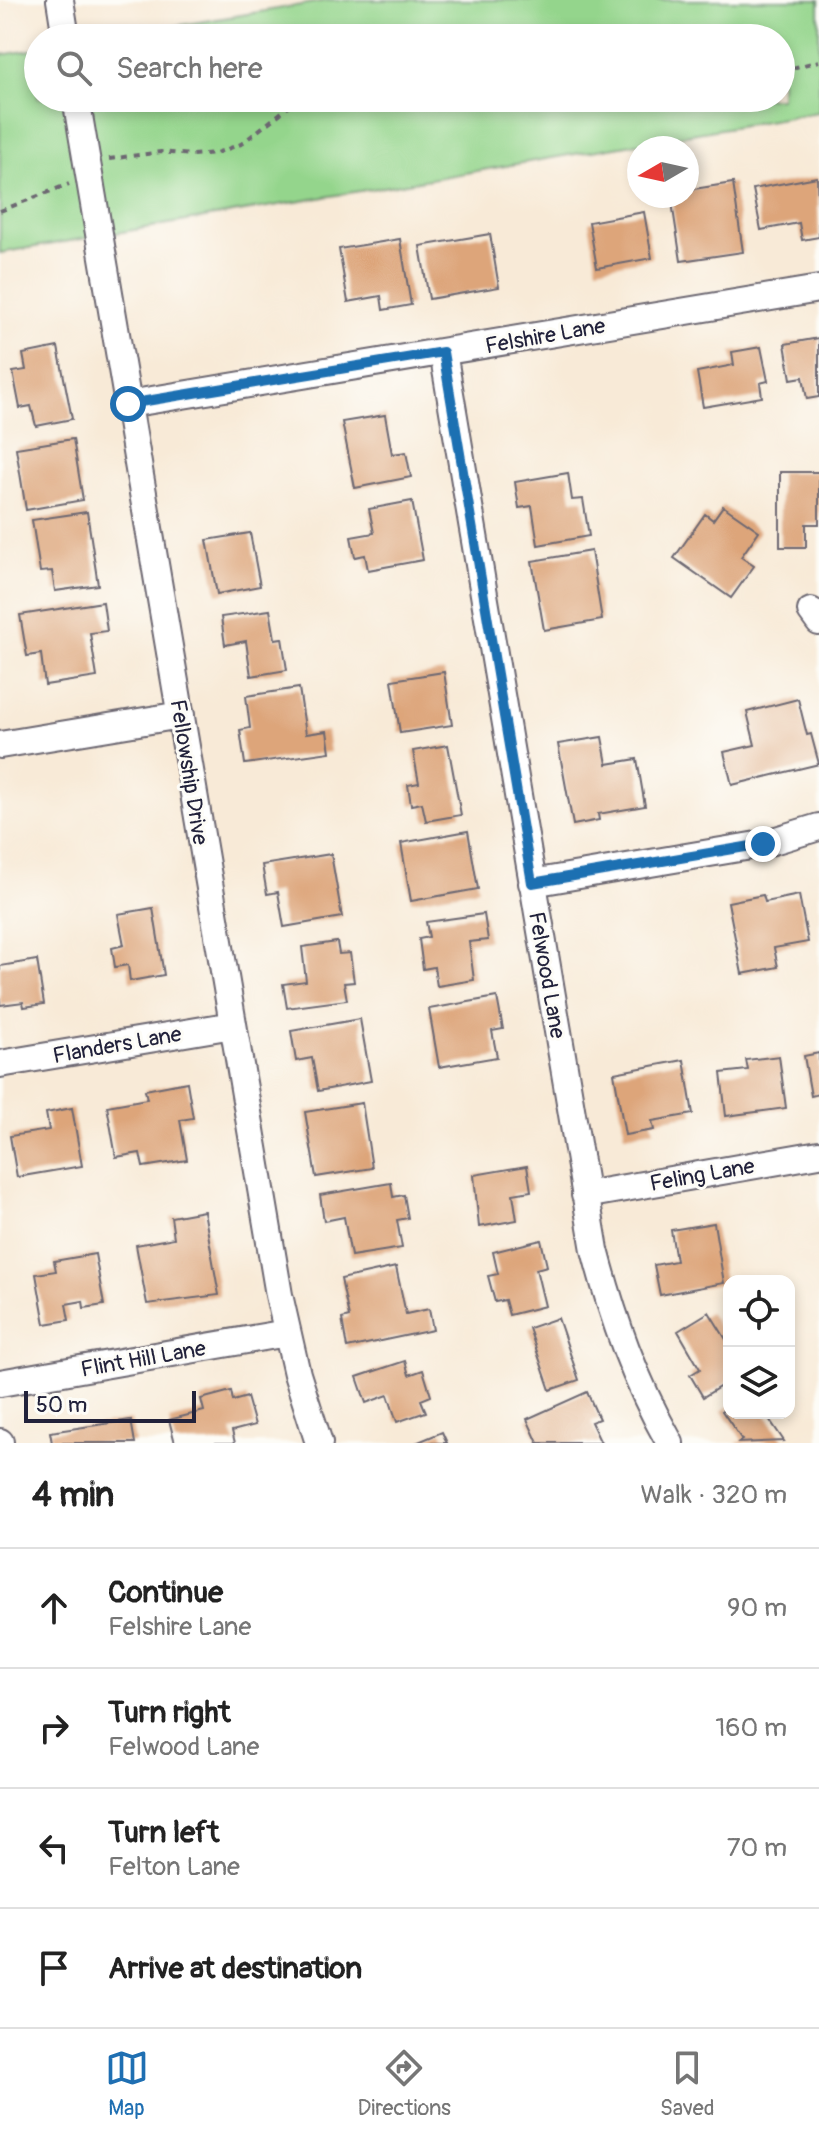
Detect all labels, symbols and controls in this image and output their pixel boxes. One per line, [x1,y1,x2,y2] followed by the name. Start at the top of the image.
[24,24,795,112] search box
[52,46,96,90] icon: search
[116,50,263,87] text: Search here
[627,136,699,208] north arrow
[483,312,607,360] street label: Felshire Lane
[110,386,146,422] route start
[164,697,214,847] street label: Fellowship Drive
[745,826,781,862] route end
[522,910,572,1041] street label: Felwood Lane
[51,1020,184,1070] street label: Flanders Lane
[648,1152,757,1198] street label: Feling Lane
[723,1275,795,1419] map controls
[723,1275,795,1347] button: locate
[78,1334,208,1384] street label: Flint Hill Lane
[723,1347,795,1419] button: layers
[24,1387,196,1423] scale bar
[36,1391,87,1419] text: 50 m
[32,1474,114,1517] text: 4 min
[640,1479,787,1511] text: Walk · 320 m
[108,1574,223,1611] text: Continue
[32,1586,76,1630] icon: ahead
[727,1592,787,1624] text: 90 m
[108,1611,251,1643] text: Felshire Lane
[108,1694,231,1731] text: Turn right
[32,1706,76,1750] icon: right
[715,1712,787,1744] text: 160 m
[108,1731,259,1763] text: Felwood Lane
[108,1814,219,1851] text: Turn left
[32,1826,76,1870] icon: left
[727,1832,787,1864] text: 70 m
[108,1851,240,1883] text: Felton Lane
[32,1946,76,1990] icon: arrive
[108,1950,362,1987] text: Arrive at destination
[105,2046,149,2122] tab: Map
[358,2046,451,2122] tab: Directions
[660,2046,714,2122] tab: Saved

